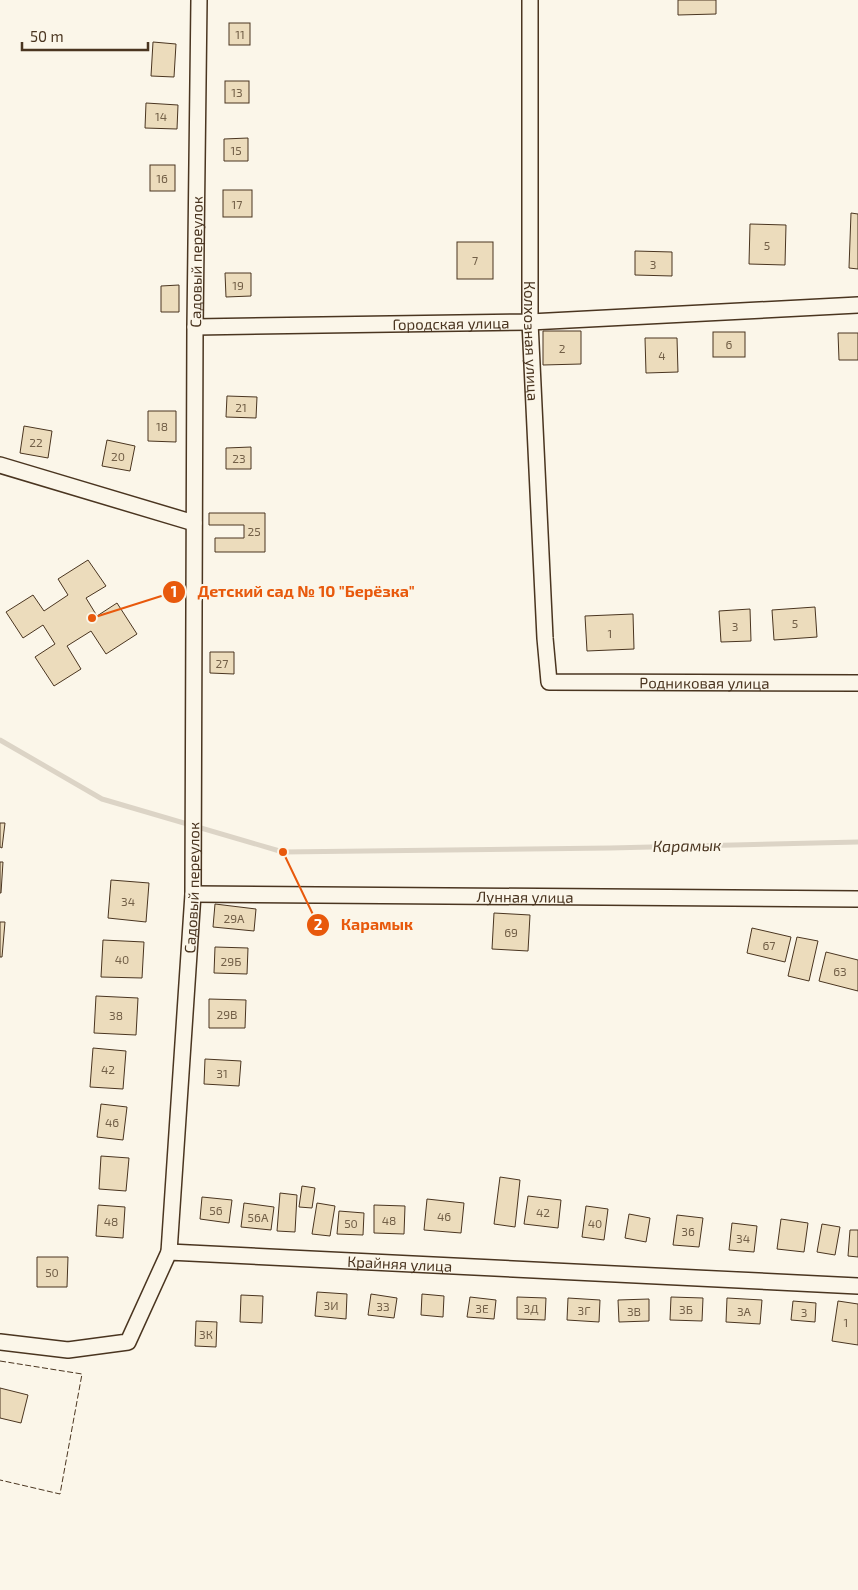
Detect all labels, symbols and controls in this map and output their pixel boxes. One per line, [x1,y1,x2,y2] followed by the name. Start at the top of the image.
[22,20,149,52] scale bar
[30,27,64,45] text: 50 m
[235,27,245,41] house number: 11
[231,85,243,99] house number: 13
[155,109,167,123] house number: 14
[230,143,242,157] house number: 15
[156,171,168,185] house number: 16
[186,196,206,328] street label: Садовый переулок
[232,197,242,211] house number: 17
[764,238,770,252] house number: 5
[472,253,478,267] house number: 7
[650,257,656,271] house number: 3
[232,278,244,292] house number: 19
[521,281,543,401] street label: Колхозная улица
[392,313,510,333] street label: Городская улица
[726,337,733,351] house number: 6
[559,341,566,355] house number: 2
[658,348,666,362] house number: 4
[235,400,247,414] house number: 21
[156,419,168,433] house number: 18
[29,435,43,449] house number: 22
[111,449,125,463] house number: 20
[232,451,246,465] house number: 23
[247,524,261,538] house number: 25
[162,576,424,607] callout: Детский сад № 10 "Берёзка"
[197,581,415,600] text: Детский сад № 10 "Берёзка"
[171,582,177,600] text: 1
[792,616,798,630] house number: 5
[732,619,738,633] house number: 3
[608,626,612,640] house number: 1
[216,656,228,670] house number: 27
[639,673,770,693] street label: Родниковая улица
[180,822,203,954] street label: Садовый переулок
[652,835,722,855] water label: Карамык
[476,887,574,907] street label: Лунная улица
[121,894,135,908] house number: 34
[306,909,423,940] callout: Карамык
[223,911,245,925] house number: 29А
[341,914,413,933] text: Карамык
[314,915,323,933] text: 2
[504,925,518,939] house number: 69
[762,938,776,952] house number: 67
[115,952,129,966] house number: 40
[221,954,241,968] house number: 29Б
[833,964,847,978] house number: 63
[216,1007,238,1021] house number: 29В
[109,1008,123,1022] house number: 38
[101,1062,115,1076] house number: 42
[216,1066,228,1080] house number: 31
[105,1115,119,1129] house number: 46
[209,1203,223,1217] house number: 56
[536,1205,550,1219] house number: 42
[437,1209,451,1223] house number: 46
[248,1210,269,1224] house number: 56А
[382,1213,396,1227] house number: 48
[104,1214,118,1228] house number: 48
[344,1216,358,1230] house number: 50
[588,1216,602,1230] house number: 40
[681,1224,695,1238] house number: 36
[736,1231,750,1245] house number: 34
[347,1252,453,1275] street label: Крайняя улица
[45,1265,59,1279] house number: 50
[324,1298,338,1312] house number: 3И
[376,1299,390,1313] house number: 3З
[475,1301,489,1315] house number: 3Е
[524,1301,539,1315] house number: 3Д
[679,1302,693,1316] house number: 3Б
[578,1303,590,1317] house number: 3Г
[627,1304,641,1318] house number: 3В
[737,1304,752,1318] house number: 3А
[801,1305,807,1319] house number: 3
[844,1315,848,1329] house number: 1
[199,1327,213,1341] house number: 3К

